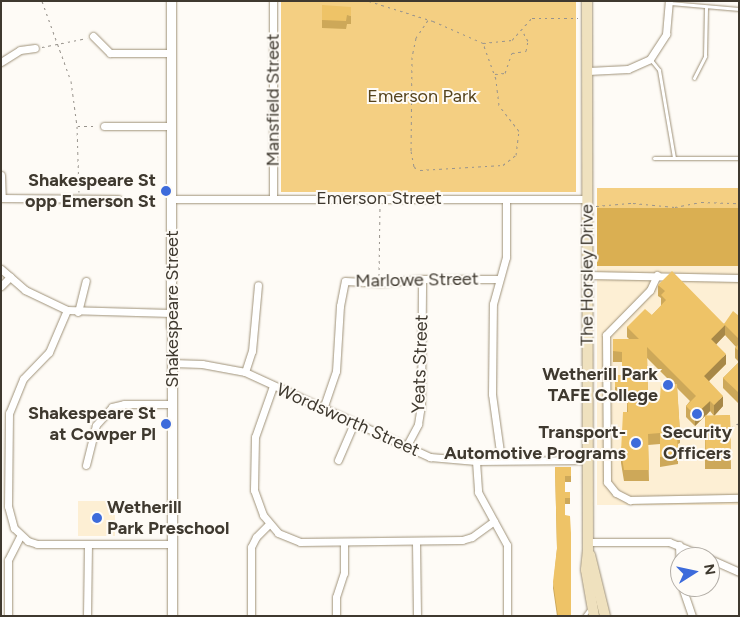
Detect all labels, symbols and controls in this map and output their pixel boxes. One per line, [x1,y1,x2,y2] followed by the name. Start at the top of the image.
[262,34,284,166] street label: Mansfield Street
[367,85,477,107] park label: Emerson Park
[25,170,156,212] place label: Shakespeare St opp Emerson St
[160,185,172,197] marker: Shakespeare St opp Emerson St
[316,187,442,209] street label: Emerson Street
[576,204,598,346] street label: The Horsley Drive
[161,230,183,388] street label: Shakespeare Street
[355,268,479,292] street label: Marlowe Street
[407,314,433,414] street label: Yeats Street
[542,364,658,406] place label: Wetherill Park TAFE College
[273,379,423,461] street label: Wordsworth Street
[662,379,674,391] marker: Wetherill Park TAFE College
[28,403,156,446] place label: Shakespeare St at Cowper Pl
[691,408,703,420] marker: Security Officers
[160,418,172,430] marker: Shakespeare St at Cowper Pl
[444,422,626,464] place label: Transport- Automotive Programs
[662,422,732,464] place label: Security Officers
[630,437,642,449] marker: Transport- Automotive Programs
[107,497,229,540] place label: Wetherill Park Preschool
[91,512,103,524] marker: Wetherill Park Preschool
[670,547,720,597] north arrow
[700,563,719,576] text: N

